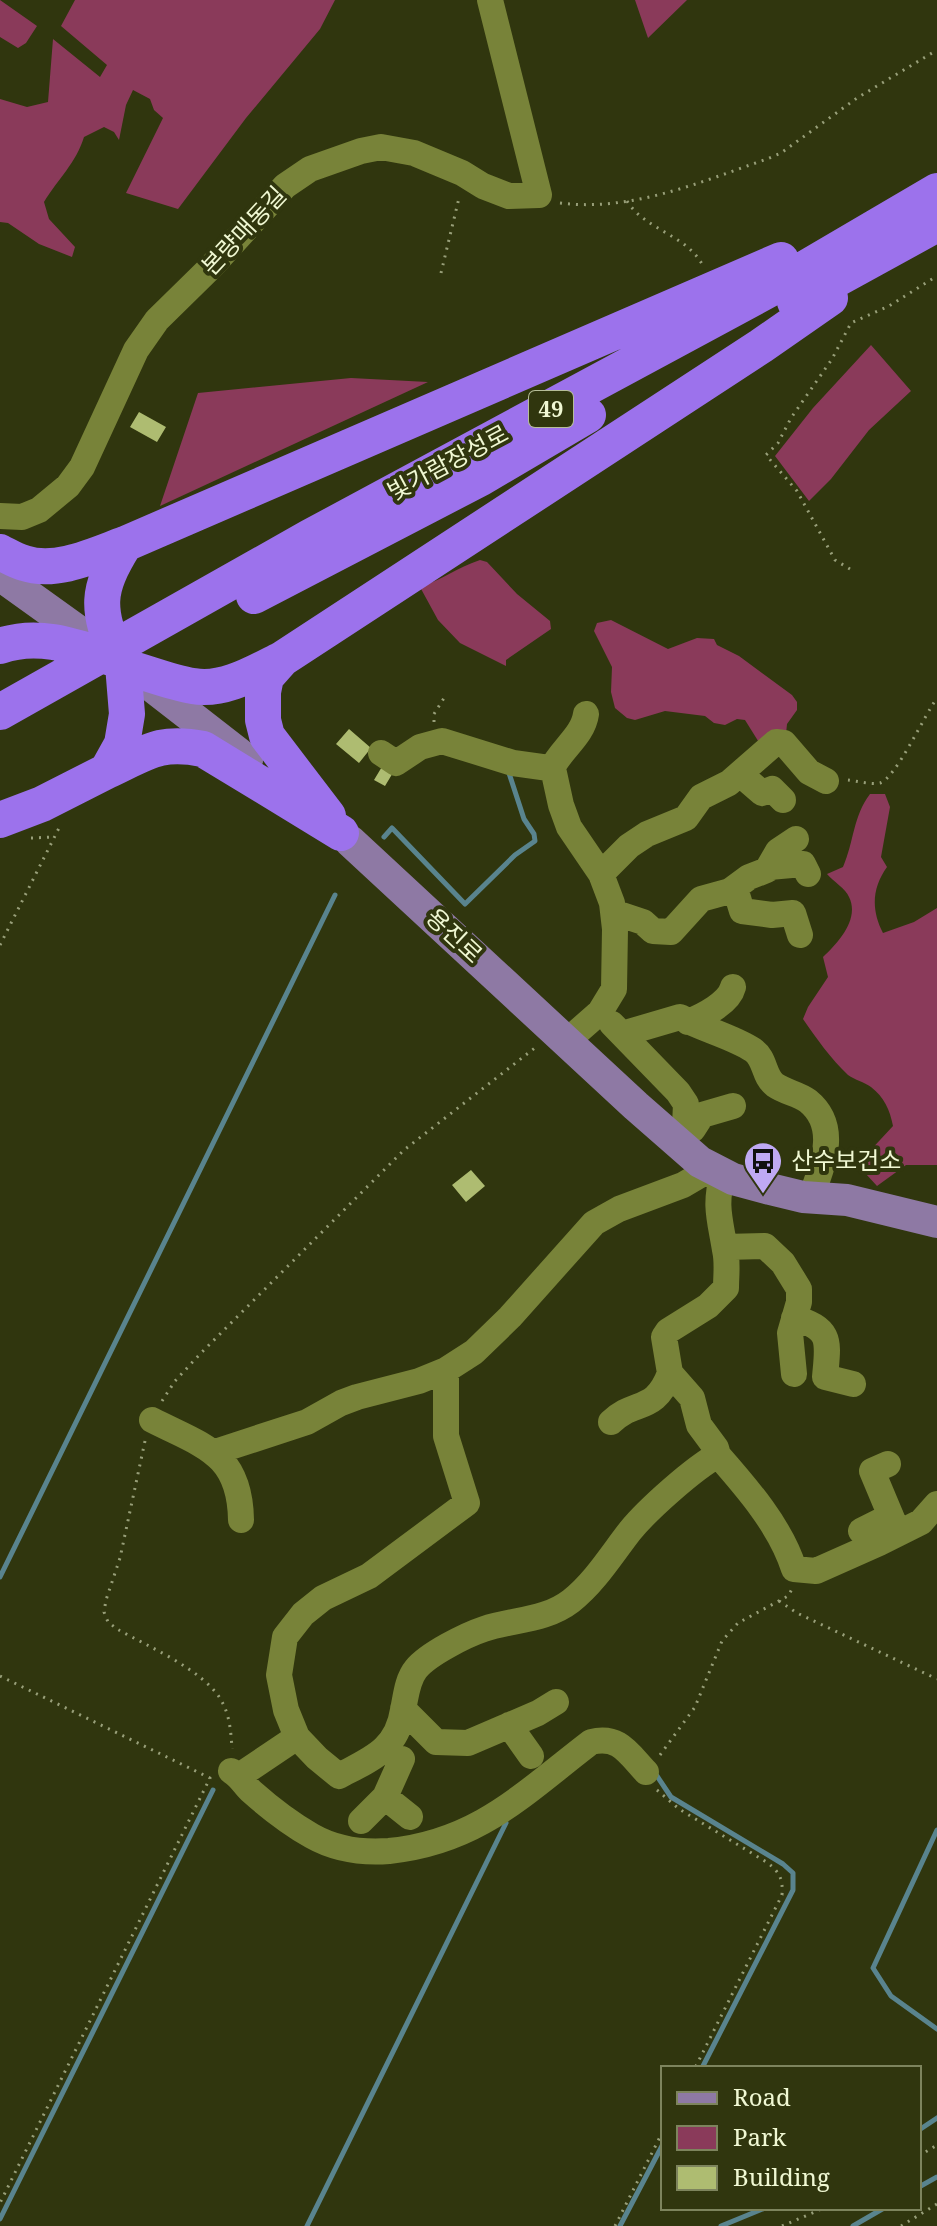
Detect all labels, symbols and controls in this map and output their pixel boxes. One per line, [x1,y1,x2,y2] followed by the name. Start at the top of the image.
[193,178,293,282] street label: 본량매동길
[529,391,573,427] road number: 49
[381,416,514,507] street label: 빛가람장성로
[420,900,491,970] street label: 용진로
[742,1140,784,1195] bus stop icon: 산수보건소
[791,1143,901,1176] place label: 산수보건소
[661,2066,921,2210] legend
[733,2080,791,2113] text: Road
[733,2120,787,2153] text: Park
[733,2160,830,2193] text: Building

